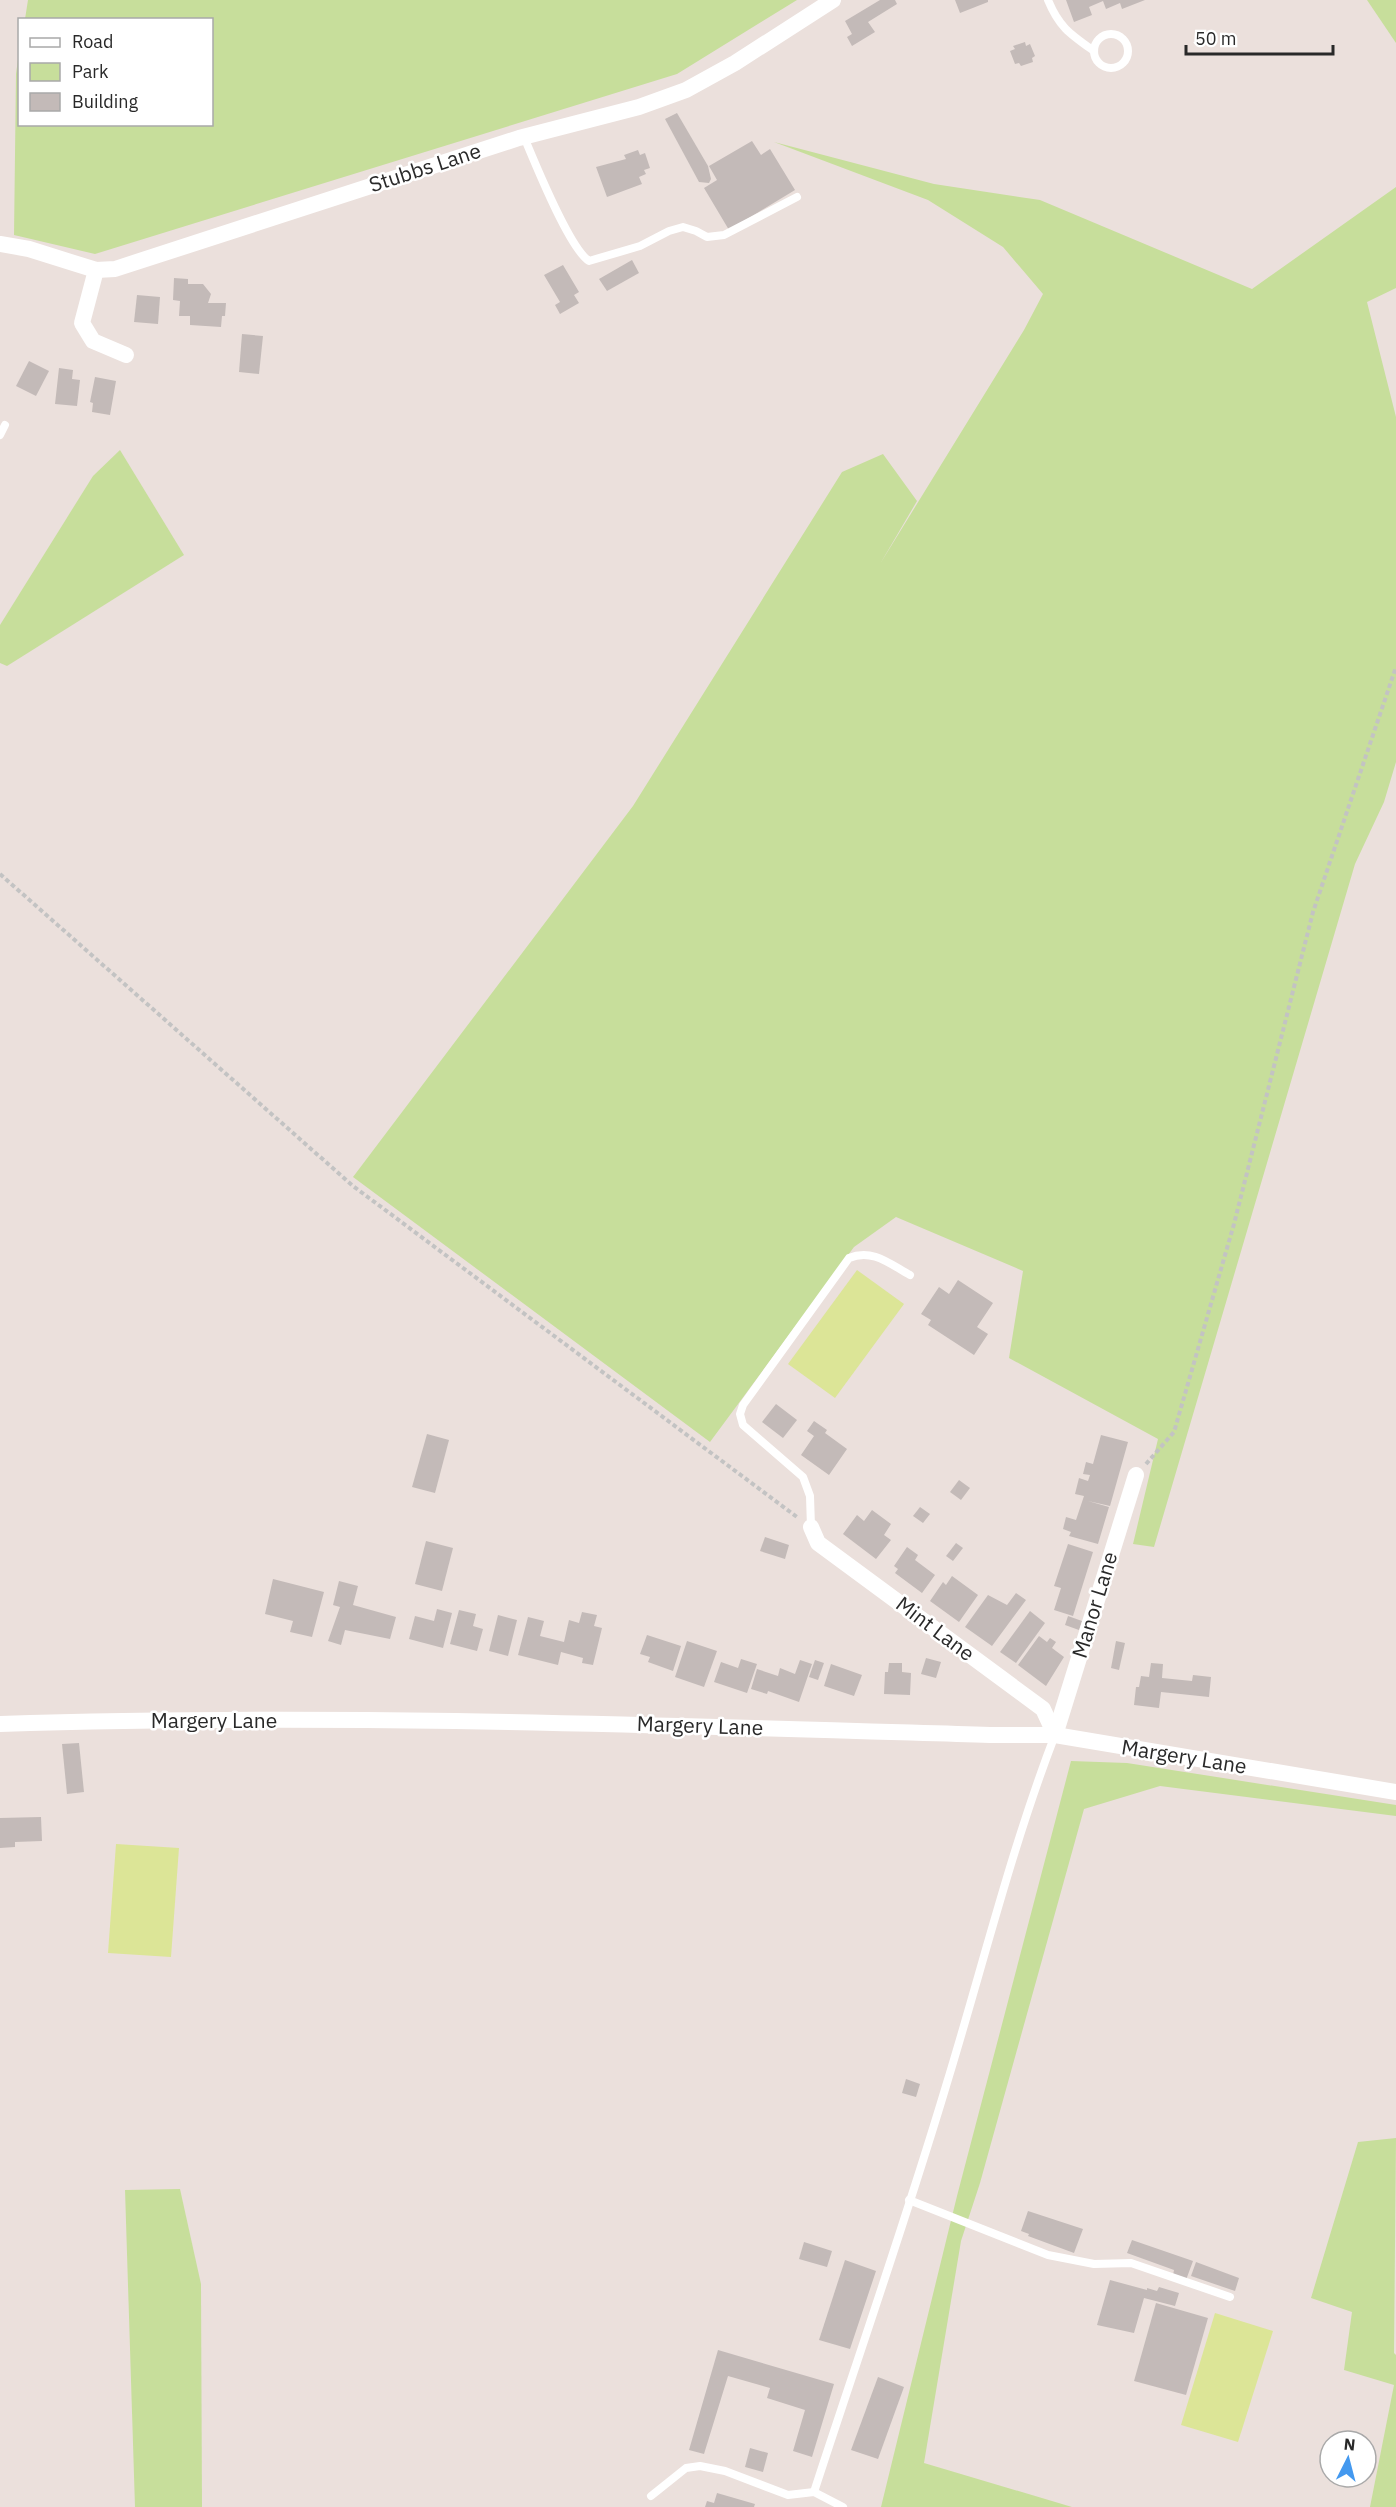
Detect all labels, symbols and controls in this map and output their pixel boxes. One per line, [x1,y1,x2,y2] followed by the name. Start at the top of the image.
[18,18,213,126] legend
[1186,18,1333,56] scale bar
[1195,27,1237,50] text: 50 m
[72,30,113,53] text: Road
[72,60,109,83] text: Park
[72,90,139,113] text: Building
[365,136,484,198] street label: Stubbs Lane
[1065,1548,1123,1661] street label: Manor Lane
[891,1589,981,1667] street label: Mint Lane
[151,1706,277,1734] street label: Margery Lane
[636,1709,764,1741] street label: Margery Lane
[1119,1732,1249,1780] street label: Margery Lane
[1318,2429,1378,2489] north arrow
[1343,2434,1356,2455] text: N

